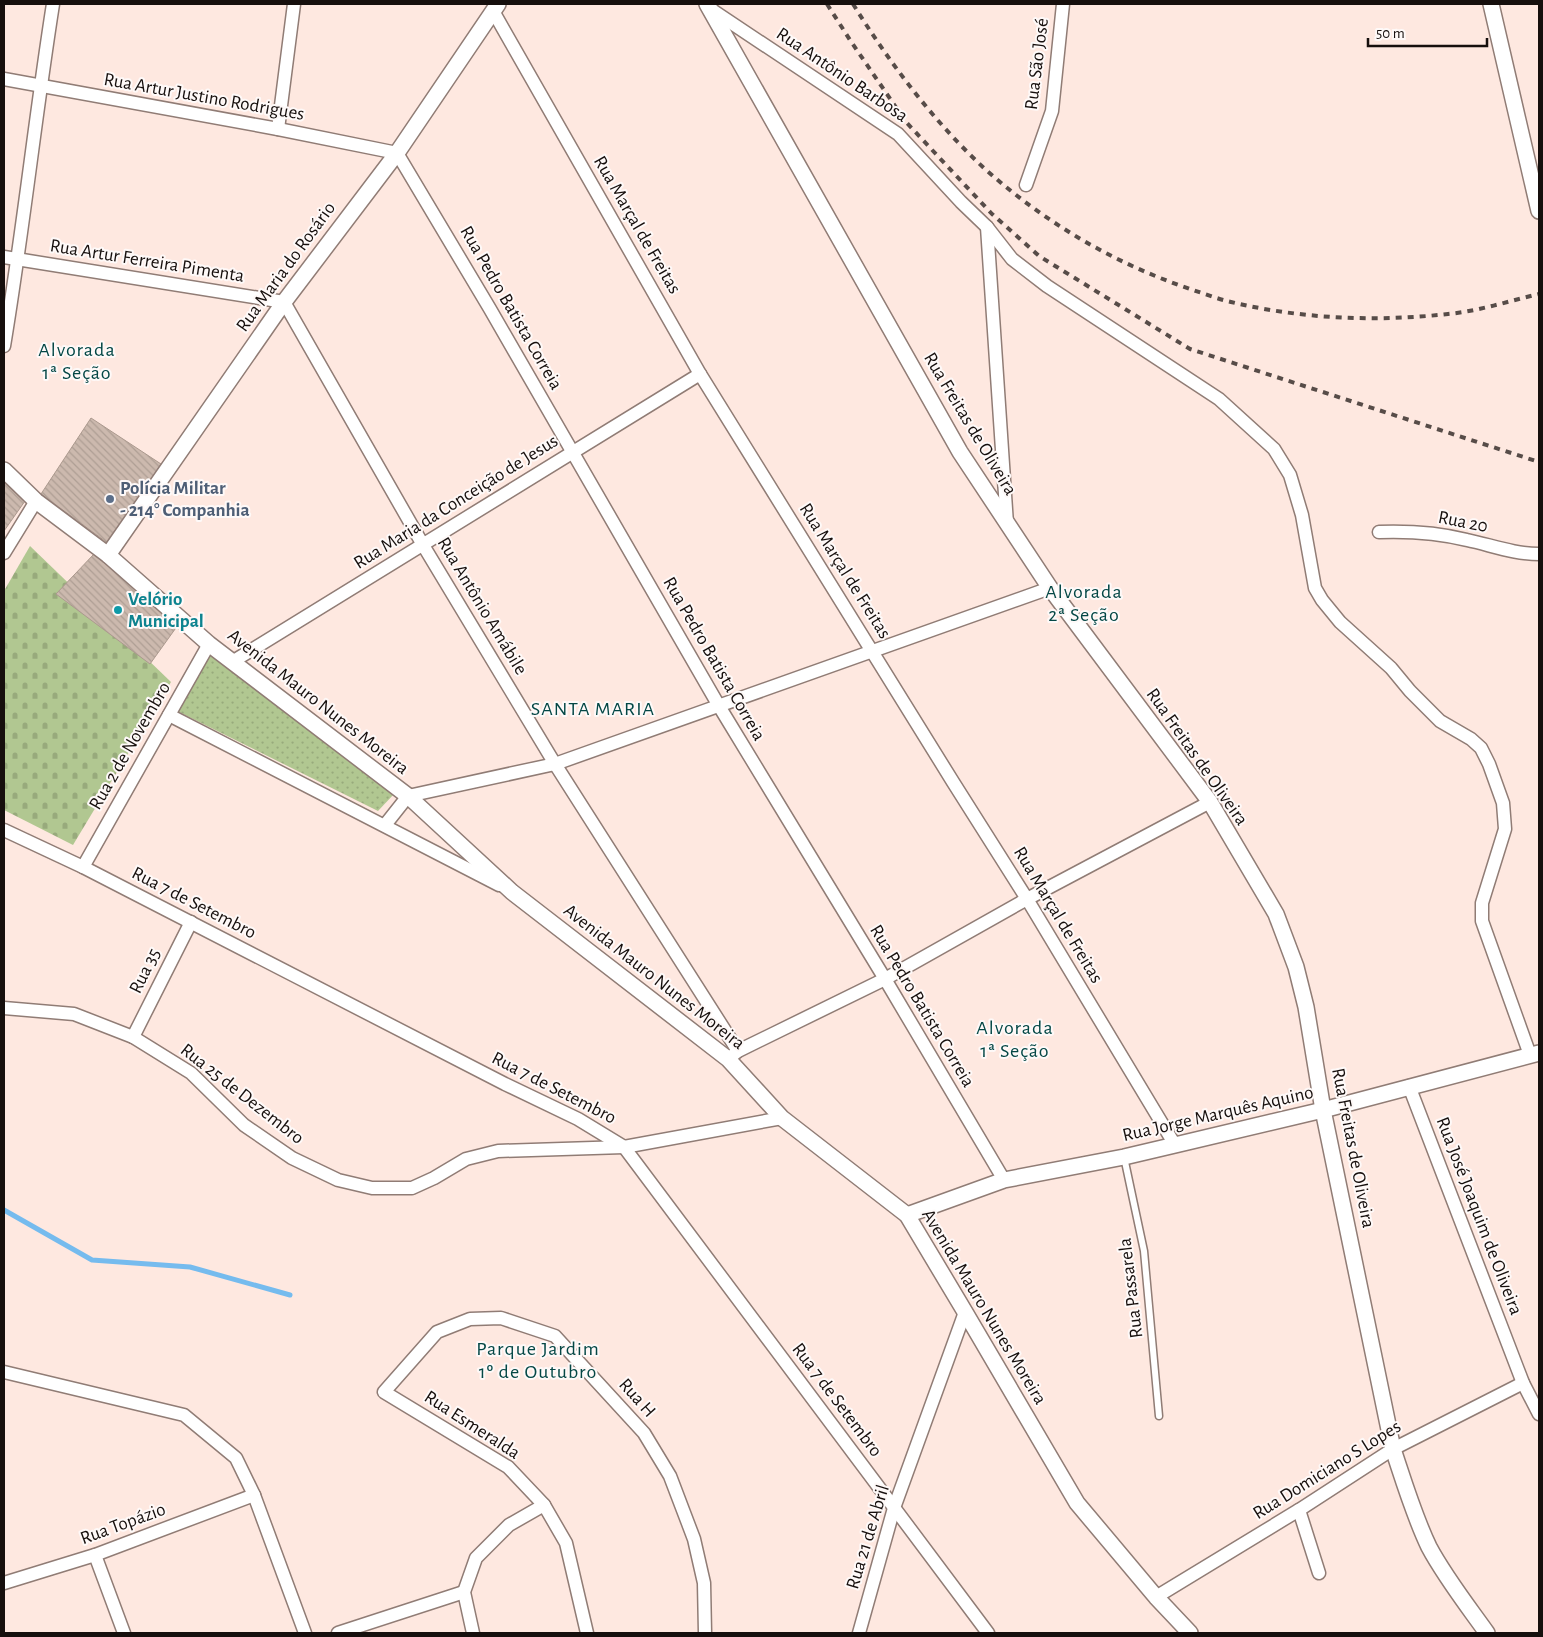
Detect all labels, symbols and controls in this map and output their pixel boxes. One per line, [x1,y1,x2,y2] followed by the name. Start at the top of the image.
[1368,15,1487,47] scale bar
[1022,17,1052,111] street label: Rua São José
[773,24,911,126] street label: Rua Antônio Barbosa
[1376,26,1405,41] text: 50 m
[102,70,306,124] street label: Rua Artur Justino Rodrigues
[590,153,684,297] street label: Rua Marçal de Freitas
[233,199,339,335] street label: Rua Maria do Rosário
[456,223,566,393] street label: Rua Pedro Batista Correia
[49,236,246,286] street label: Rua Artur Ferreira Pimenta
[38,340,116,383] district label: Alvorada 1ª Seção
[920,349,1020,499] street label: Rua Freitas de Oliveira
[351,431,561,573] street label: Rua Maria da Conceição de Jesus
[120,479,250,520] place label: Polícia Militar - 214° Companhia
[104,493,116,505] marker: Polícia Militar - 214° Companhia
[796,500,894,642] street label: Rua Marçal de Freitas
[1436,508,1490,536] street label: Rua 20
[433,534,531,678] street label: Rua Antônio Amábile
[659,574,769,744] street label: Rua Pedro Batista Correia
[1045,582,1123,625] district label: Alvorada 2ª Seção
[128,590,204,631] place label: Velório Municipal
[112,604,124,616] marker: Velório Municipal
[224,626,412,779] street label: Avenida Mauro Nunes Moreira
[86,679,174,813] street label: Rua 2 de Novembro
[1143,685,1252,829] street label: Rua Freitas de Oliveira
[531,699,655,719] district label: SANTA MARIA
[1010,843,1106,987] street label: Rua Marçal de Freitas
[129,864,259,942] street label: Rua 7 de Setembro
[560,901,748,1054] street label: Avenida Mauro Nunes Moreira
[866,922,978,1091] street label: Rua Pedro Batista Correia
[126,945,164,997] street label: Rua 35
[976,1018,1054,1061] district label: Alvorada 1ª Seção
[177,1040,307,1148] street label: Rua 25 de Dezembro
[489,1049,619,1127] street label: Rua 7 de Setembro
[1328,1066,1378,1230] street label: Rua Freitas de Oliveira
[1121,1083,1315,1145] street label: Rua Jorge Marquês Aquino
[1432,1114,1526,1318] street label: Rua José Joaquim de Oliveira
[918,1206,1050,1408] street label: Avenida Mauro Nunes Moreira
[1115,1237,1147,1339] street label: Rua Passarela
[476,1339,600,1382] district label: Parque Jardim 1º de Outubro
[788,1340,886,1460] street label: Rua 7 de Setembro
[615,1375,659,1421] street label: Rua H
[421,1387,523,1463] street label: Rua Esmeralda
[1250,1417,1404,1523] street label: Rua Domiciano S Lopes
[843,1483,893,1591] street label: Rua 21 de Abril
[78,1500,168,1548] street label: Rua Topázio

